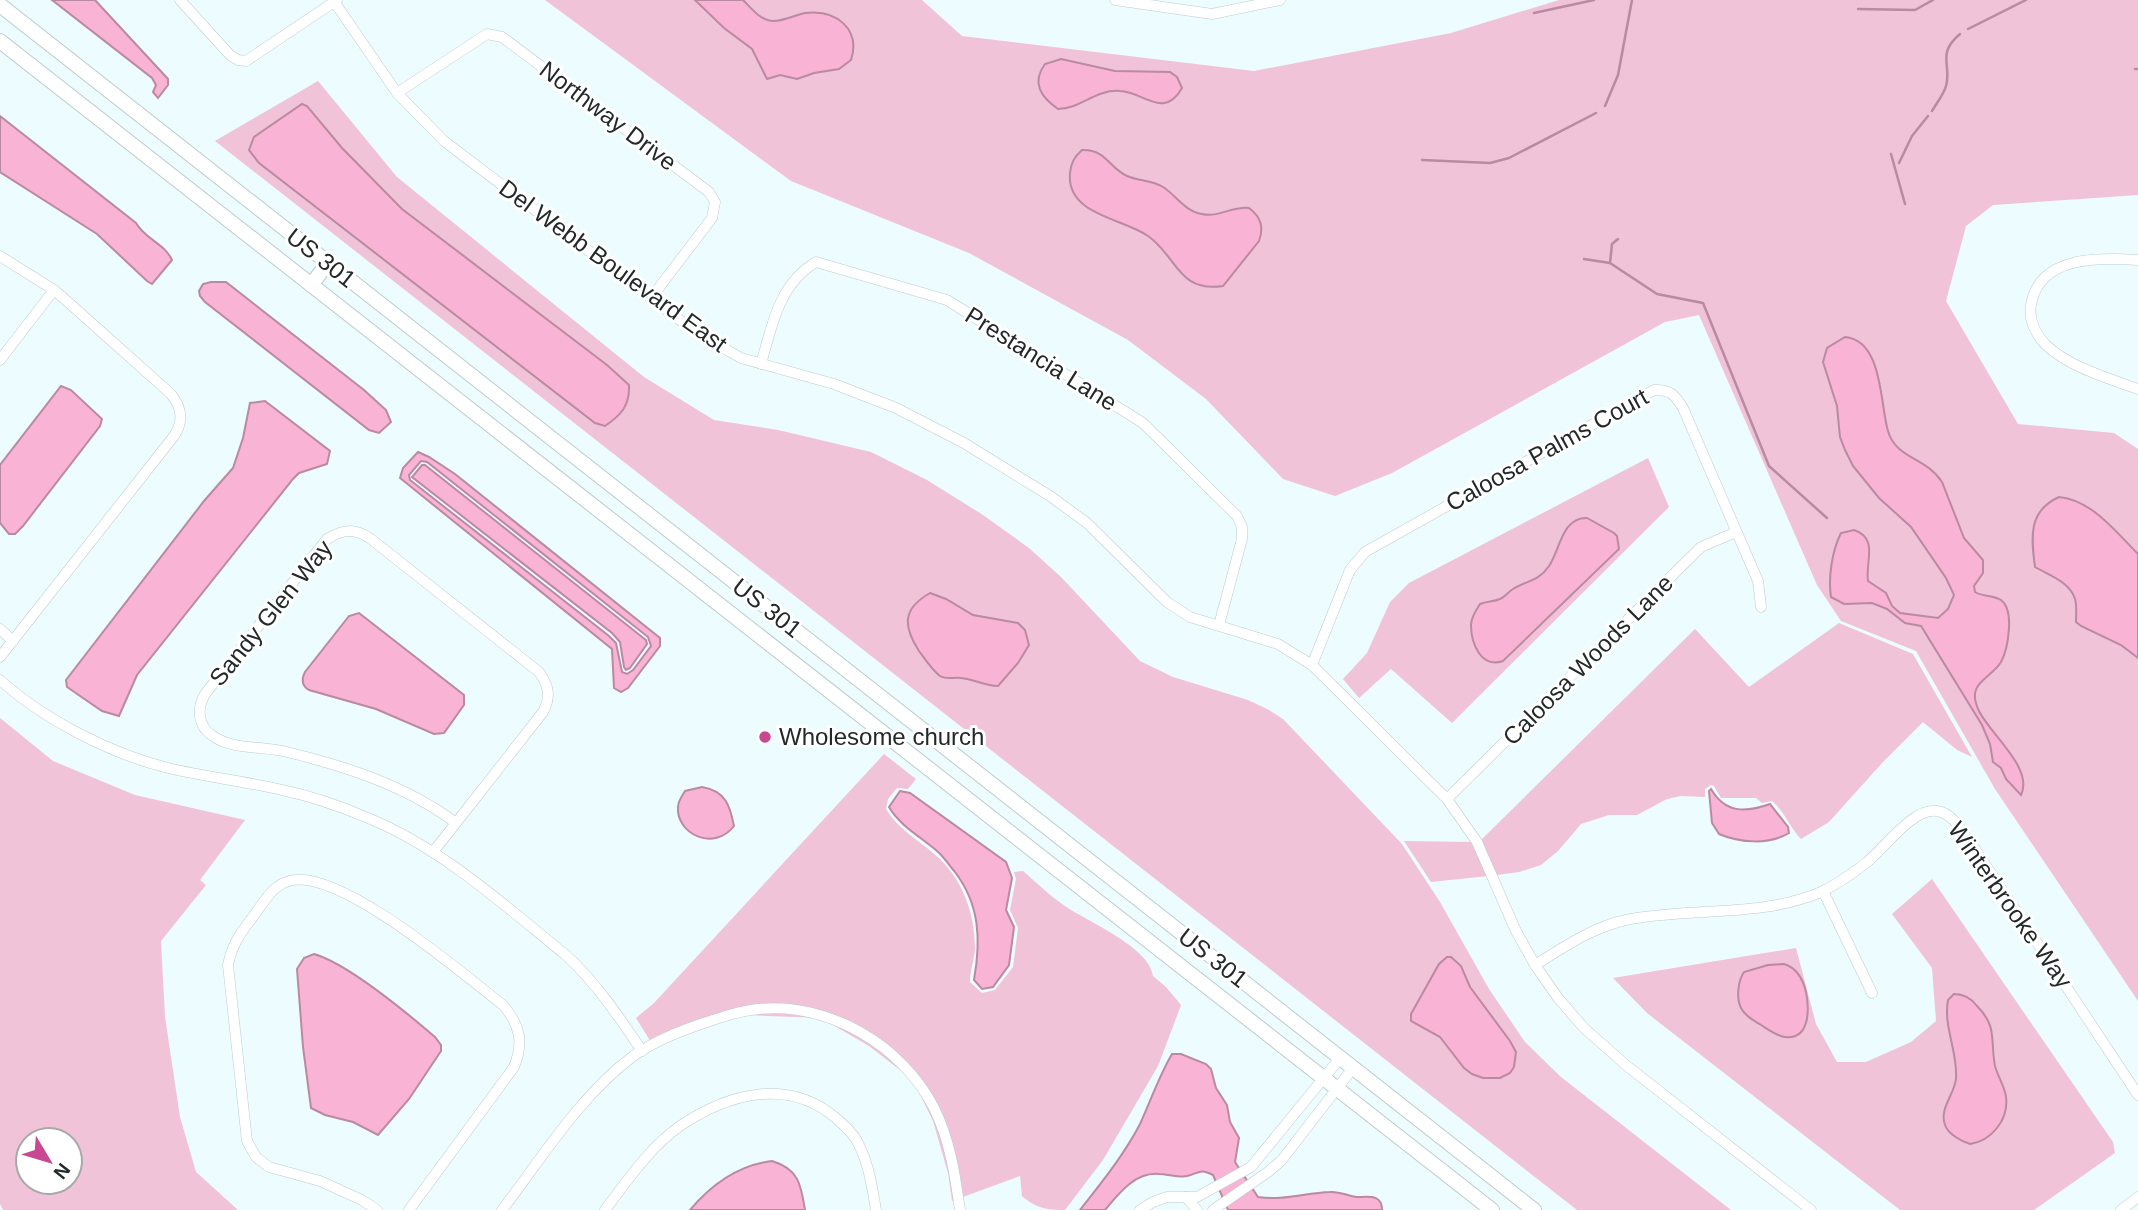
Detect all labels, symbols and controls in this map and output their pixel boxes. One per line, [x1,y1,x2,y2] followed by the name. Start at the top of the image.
[535,55,682,176] street label: Northway Drive
[494,174,732,357] street label: Del Webb Boulevard East
[281,222,361,293] street label: US 301
[961,301,1122,416] street label: Prestancia Lane
[1441,383,1653,516] street label: Caloosa Palms Court
[204,535,337,691] street label: Sandy Glen Way
[1497,569,1678,750] street label: Caloosa Woods Lane
[727,572,807,643] street label: US 301
[779,723,984,750] place label: Wholesome church
[757,729,773,745] marker: Wholesome church
[1943,816,2078,993] street label: Winterbrooke Way
[1173,922,1253,993] street label: US 301
[14,1126,84,1196] north arrow
[50,1159,75,1183] text: N

